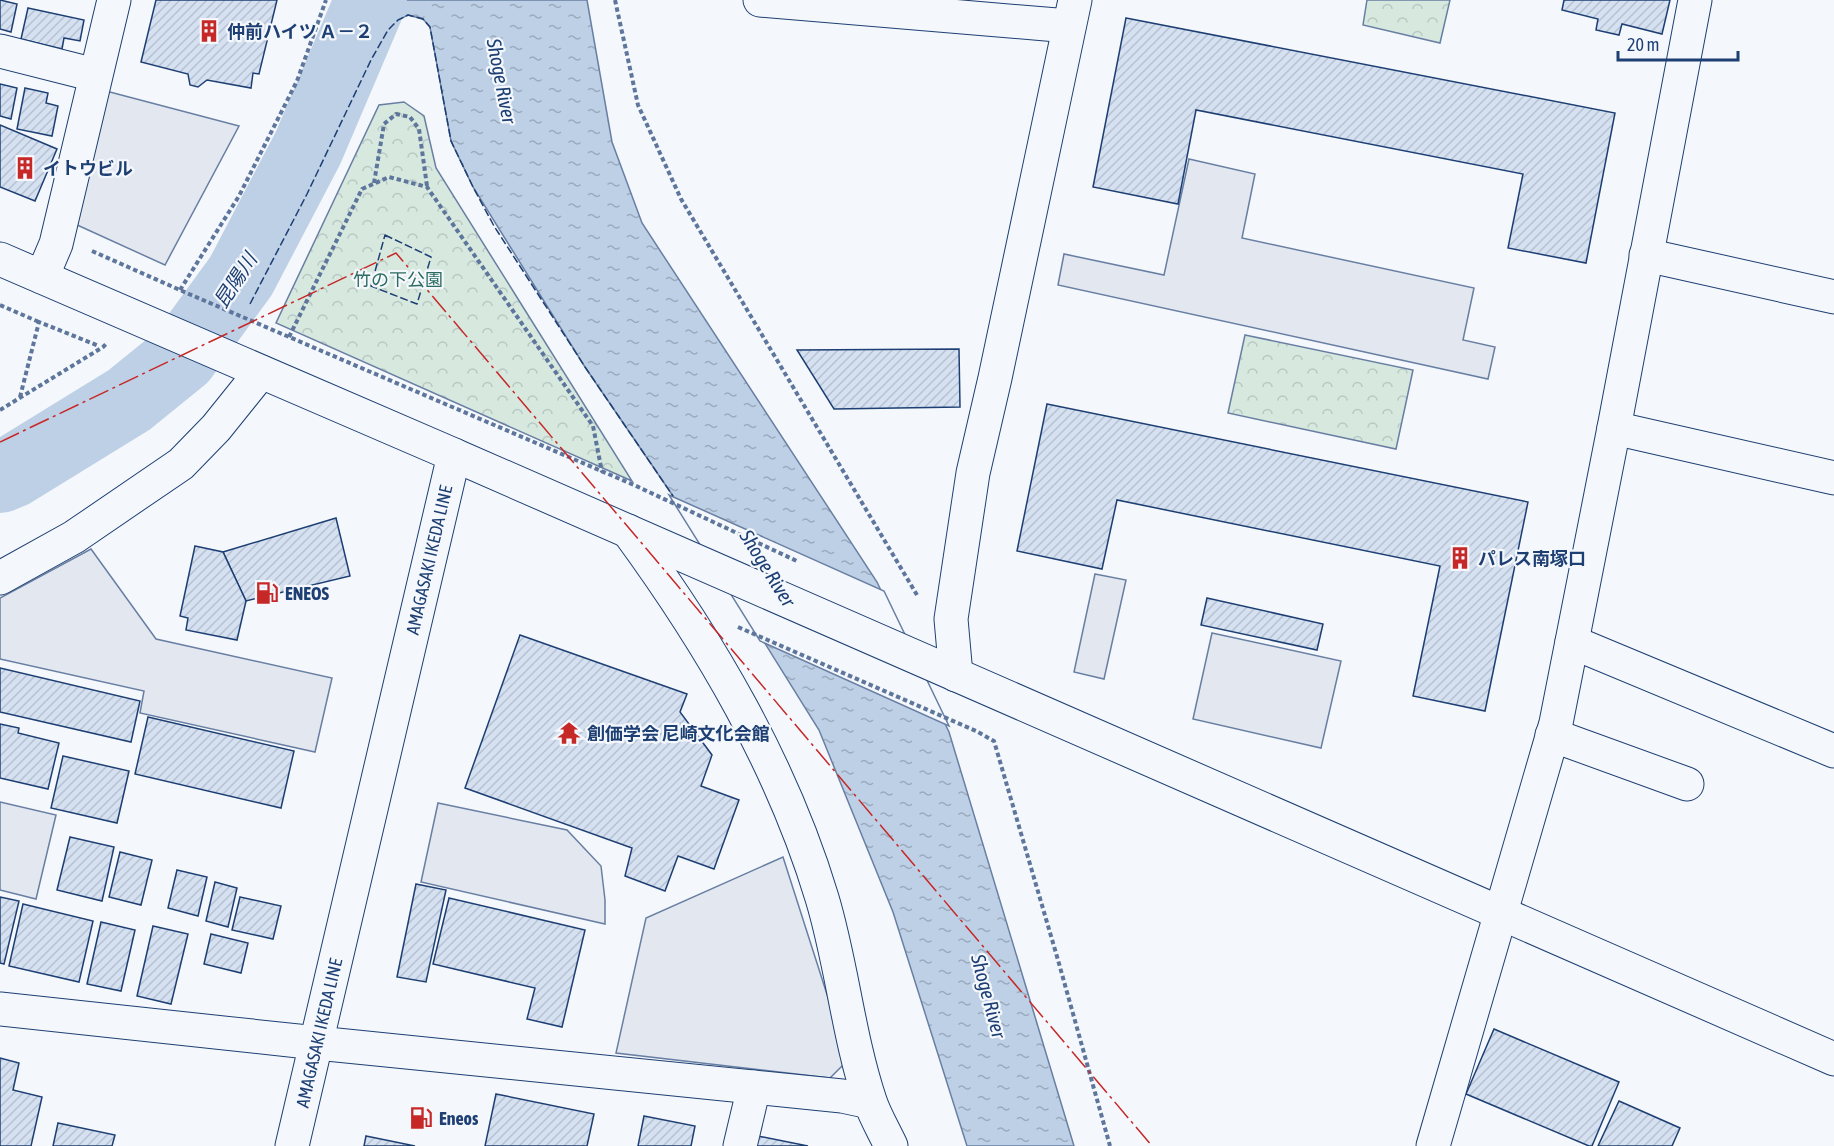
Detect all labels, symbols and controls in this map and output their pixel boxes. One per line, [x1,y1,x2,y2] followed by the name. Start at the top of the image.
[196,18,222,44] building icon: 仲前ハイツ Ａ－２
[227,21,373,42] place label: 仲前ハイツ Ａ－２
[1618,24,1738,62] scale bar
[1627,34,1659,55] text: 20 m
[482,36,522,126] water label: Shoge River
[12,155,38,181] building icon: イトウビル
[43,158,133,179] place label: イトウビル
[209,247,262,311] water label: 昆陽川
[353,269,443,290] park label: 竹の下公園
[402,483,456,637] street label: AMAGASAKI IKEDA LINE
[735,525,801,611] water label: Shoge River
[1447,545,1473,571] building icon: パレス南塚口
[1478,548,1586,569] place label: パレス南塚口
[254,580,280,606] fuel station icon: ENEOS
[285,583,329,604] place label: ENEOS
[556,720,582,746] temple icon: 創価学会 尼崎文化会館
[587,723,769,744] place label: 創価学会 尼崎文化会館
[967,951,1012,1042] water label: Shoge River
[292,956,346,1110] street label: AMAGASAKI IKEDA LINE
[408,1105,434,1131] fuel station icon: Eneos
[439,1108,479,1129] place label: Eneos

